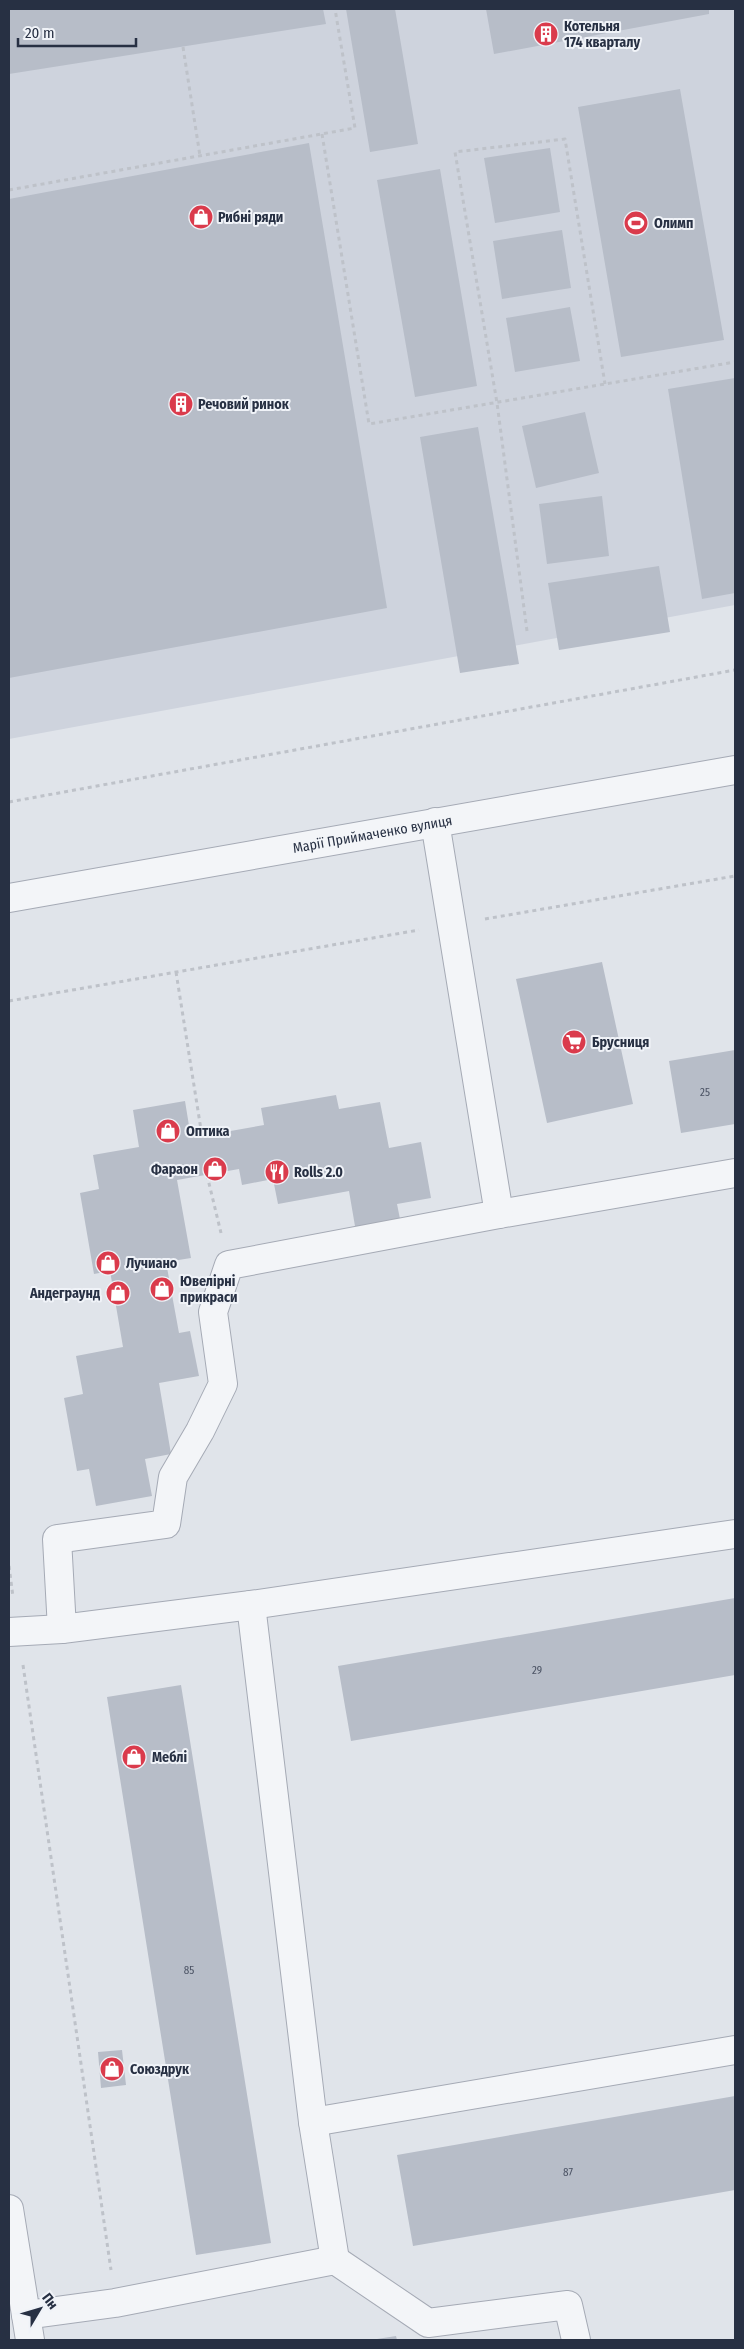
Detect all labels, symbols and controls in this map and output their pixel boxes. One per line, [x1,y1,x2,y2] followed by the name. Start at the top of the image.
[18,15,135,47] scale bar
[564,18,640,51] place label: Котельня 174 кварталу
[533,21,559,47] building icon: Котельня 174 кварталу
[25,24,55,42] text: 20 m
[188,204,214,230] shop icon: Рибні ряди
[218,209,283,226] place label: Рибні ряди
[623,210,649,236] sports icon: Олимп
[654,215,693,232] place label: Олимп
[168,391,194,417] building icon: Речовий ринок
[198,396,290,413] place label: Речовий ринок
[291,812,453,856] street label: Марії Приймаченко вулиця
[561,1029,587,1055] supermarket icon: Брусниця
[592,1034,649,1051] place label: Брусниця
[700,1086,710,1099] house number: 25
[155,1118,181,1144] shop icon: Оптика
[186,1123,230,1140] place label: Оптика
[202,1156,228,1182] shop icon: Фараон
[264,1159,290,1185] restaurant icon: Rolls 2.0
[151,1161,198,1178] place label: Фараон
[294,1164,343,1181] place label: Rolls 2.0
[95,1250,121,1276] shop icon: Лучиано
[126,1255,178,1272] place label: Лучиано
[180,1273,238,1306] place label: Ювелірні прикраси
[149,1276,175,1302] shop icon: Ювелірні прикраси
[105,1280,131,1306] shop icon: Андеграунд
[29,1285,100,1302] place label: Андеграунд
[532,1664,542,1677] house number: 29
[121,1744,147,1770] shop icon: Меблі
[152,1749,188,1766] place label: Меблі
[184,1964,194,1977] house number: 85
[99,2056,125,2082] shop icon: Союздрук
[130,2061,190,2078] place label: Союздрук
[563,2166,573,2179] house number: 87
[15,2284,65,2334] north arrow
[38,2290,61,2313] text: Пн

